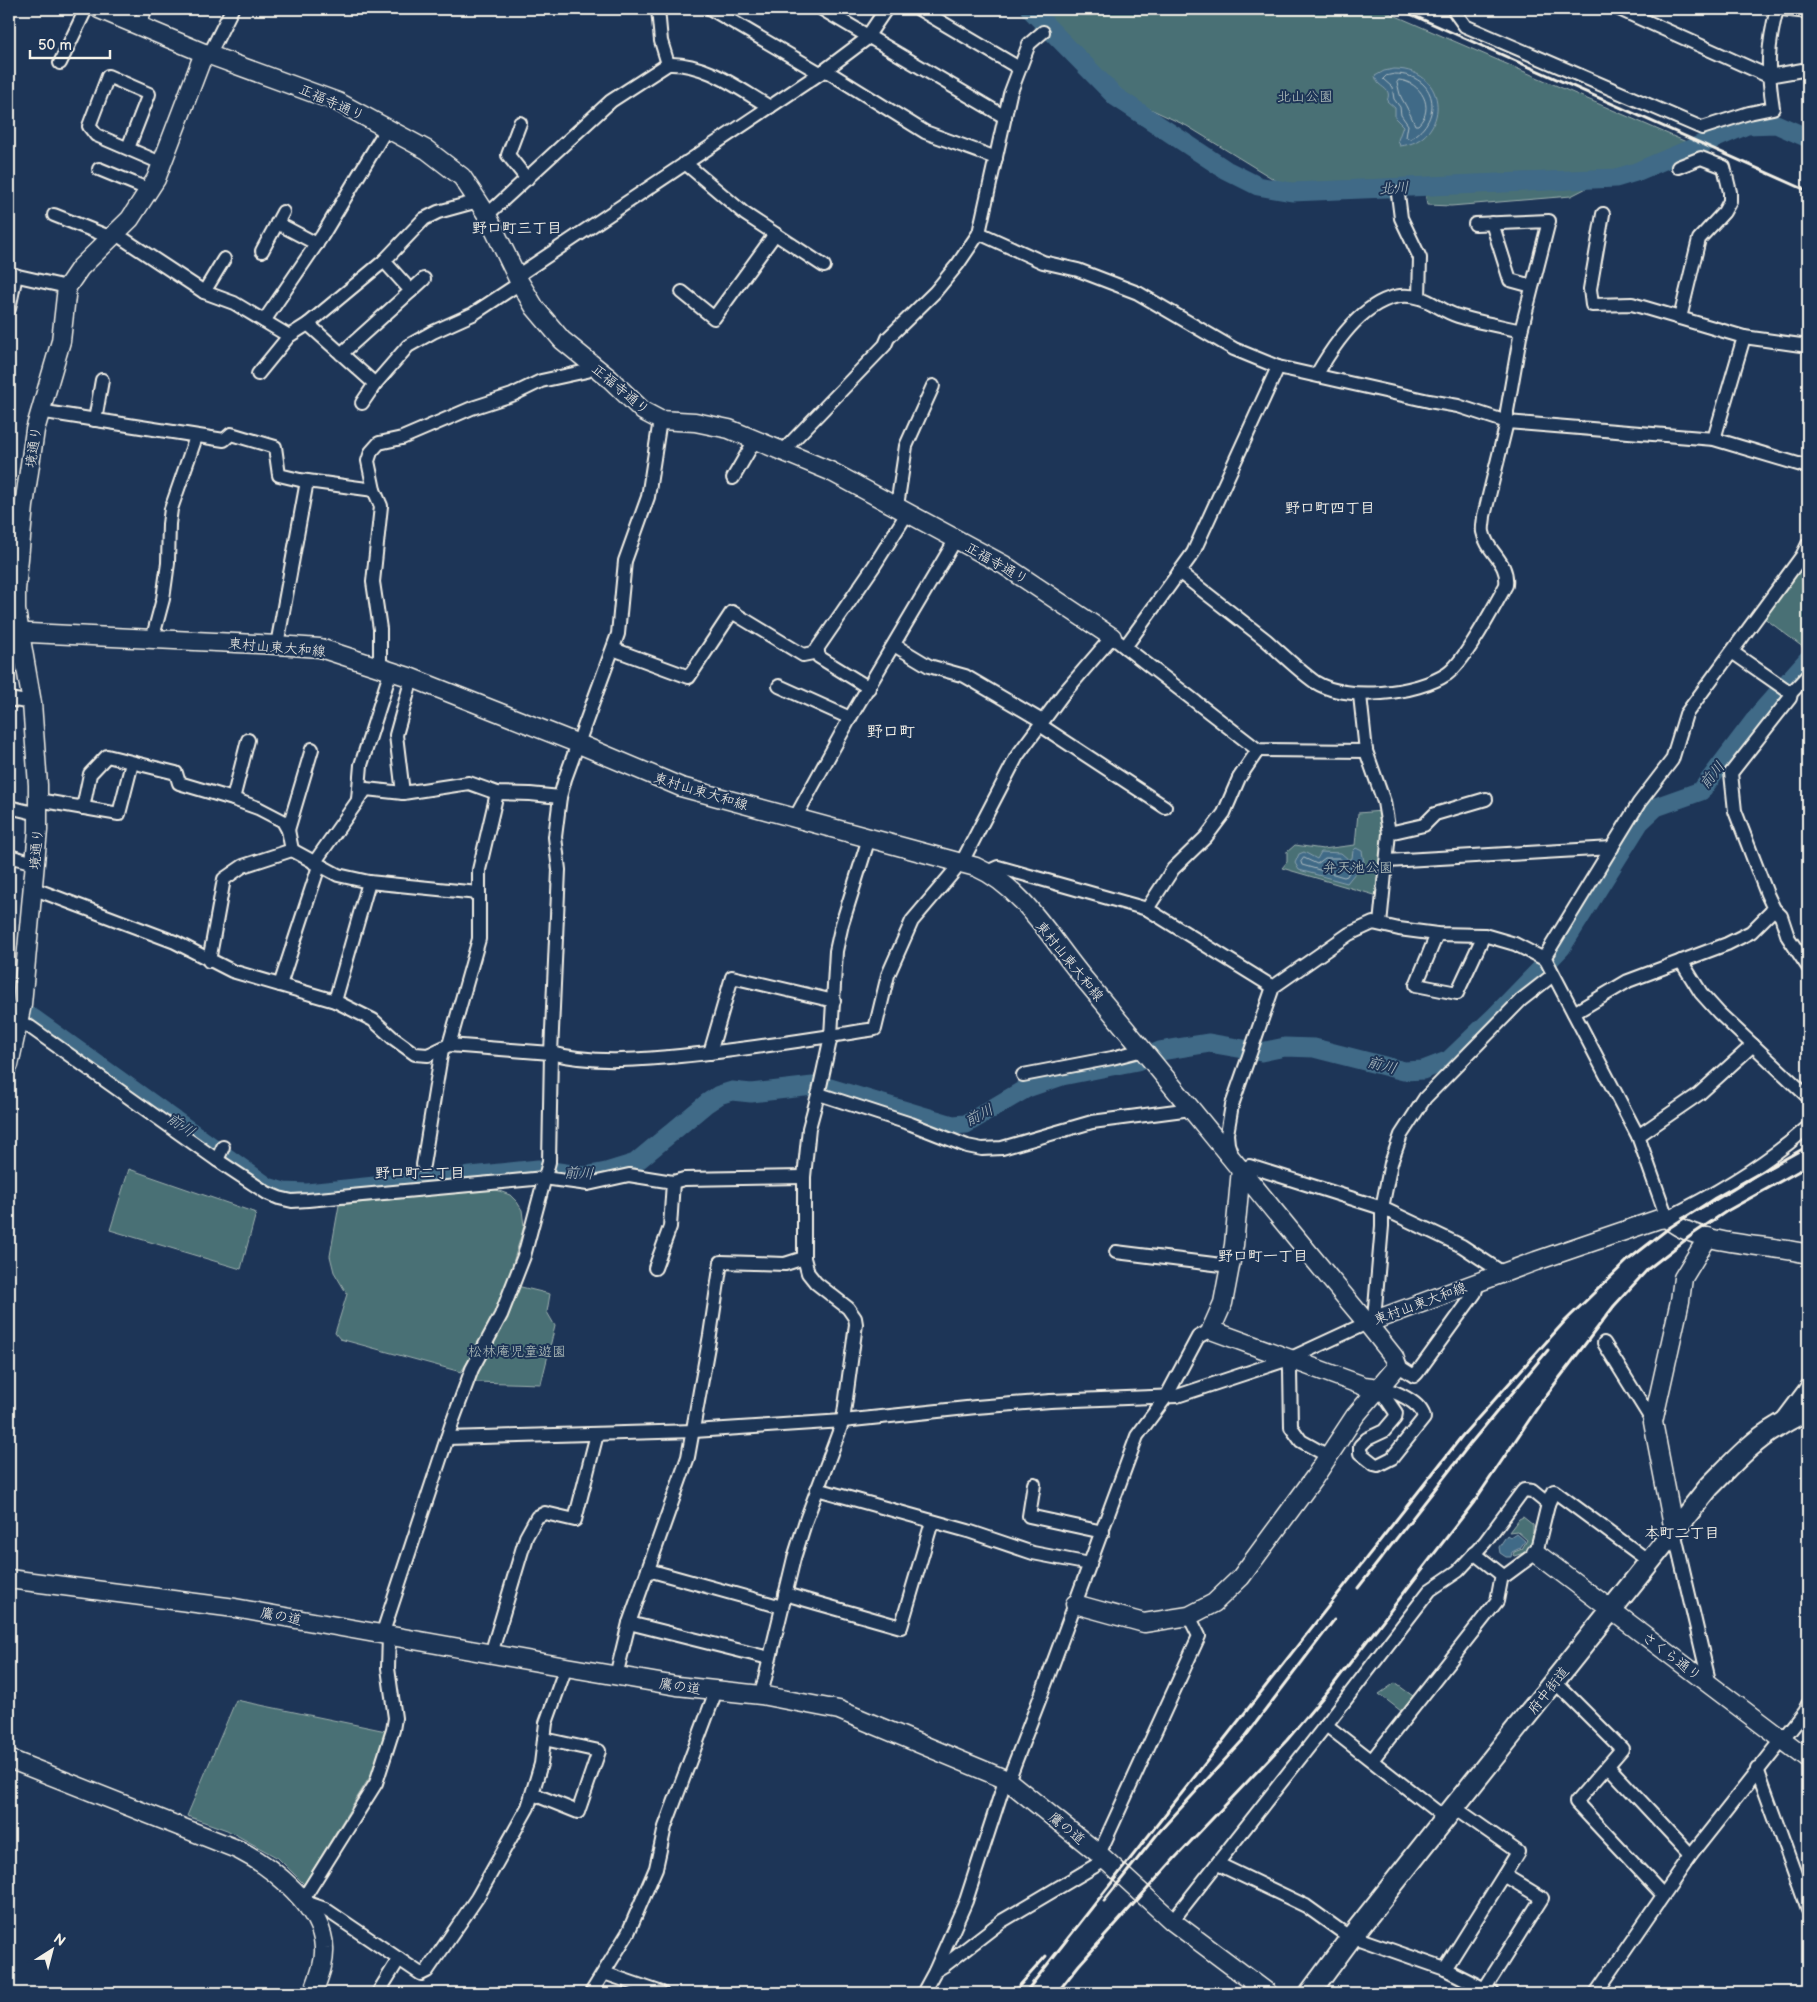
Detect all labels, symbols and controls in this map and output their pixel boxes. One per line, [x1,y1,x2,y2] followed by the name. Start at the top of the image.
[30,28,110,60] scale bar
[38,36,72,55] text: 50 m
[296,80,367,124] street label: 正福寺通り
[1277,88,1333,105] park label: 北山公園
[1379,178,1410,199] water label: 北川
[472,219,562,238] district label: 野口町三丁目
[588,360,653,418] street label: 正福寺通り
[22,425,45,469] street label: 境通り
[1285,499,1375,518] district label: 野口町四丁目
[962,539,1031,588] street label: 正福寺通り
[227,635,327,660] street label: 東村山東大和線
[867,723,915,742] district label: 野口町
[1696,758,1729,793] water label: 前川
[652,769,750,814] street label: 東村山東大和線
[26,827,47,871] street label: 境通り
[1323,859,1393,876] park label: 弁天池公園
[1032,918,1107,1005] street label: 東村山東大和線
[1365,1052,1399,1079] water label: 前川
[962,1100,997,1131] water label: 前川
[163,1109,198,1142] water label: 前川
[564,1163,594,1184] water label: 前川
[375,1164,465,1183] district label: 野口町二丁目
[1218,1247,1308,1266] district label: 野口町一丁目
[1371,1279,1469,1328] street label: 東村山東大和線
[468,1343,566,1360] park label: 松林庵児童遊園
[1644,1524,1720,1543] district label: 本町二丁目
[259,1604,303,1629] street label: 鷹の道
[1639,1629,1705,1684] street label: さくら通り
[1524,1663,1573,1717] street label: 府中街道
[658,1675,702,1698] street label: 鷹の道
[1045,1809,1088,1848] street label: 鷹の道
[28,1924,78,1974] north arrow
[50,1930,69,1950] text: N

